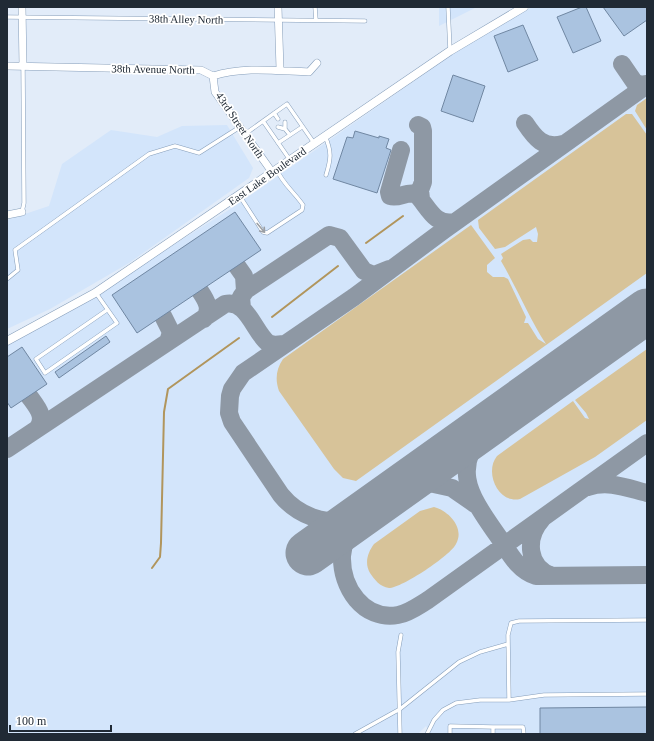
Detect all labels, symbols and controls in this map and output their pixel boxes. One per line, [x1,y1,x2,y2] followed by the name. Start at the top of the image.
[149,12,224,26] street label: 38th Alley North
[111,62,195,76] street label: 38th Avenue North
[214,90,267,161] street label: 43rd Street North
[226,144,309,207] street label: East Lake Boulevard
[256,222,265,233] one-way arrow
[10,707,111,733] scale bar
[16,714,47,728] text: 100 m

